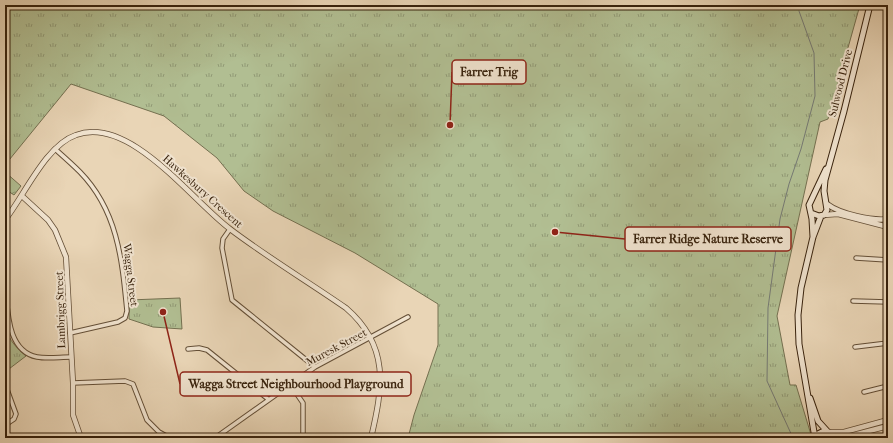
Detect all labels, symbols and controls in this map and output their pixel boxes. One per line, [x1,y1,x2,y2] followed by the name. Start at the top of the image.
[826,47,855,118] street label: Sulwood Drive
[452,60,526,84] callout: Farrer Trig
[459,65,519,80] text: Farrer Trig
[160,152,245,231] street label: Hawkesbury Crescent
[625,227,791,251] callout: Farrer Ridge Nature Reserve
[632,232,783,247] text: Farrer Ridge Nature Reserve
[120,242,141,307] street label: Wagga Street
[53,271,68,349] street label: Lambrigg Street
[303,326,369,369] street label: Muresk Street
[180,372,411,396] callout: Wagga Street Neighbourhood Playground
[188,377,404,392] text: Wagga Street Neighbourhood Playground

